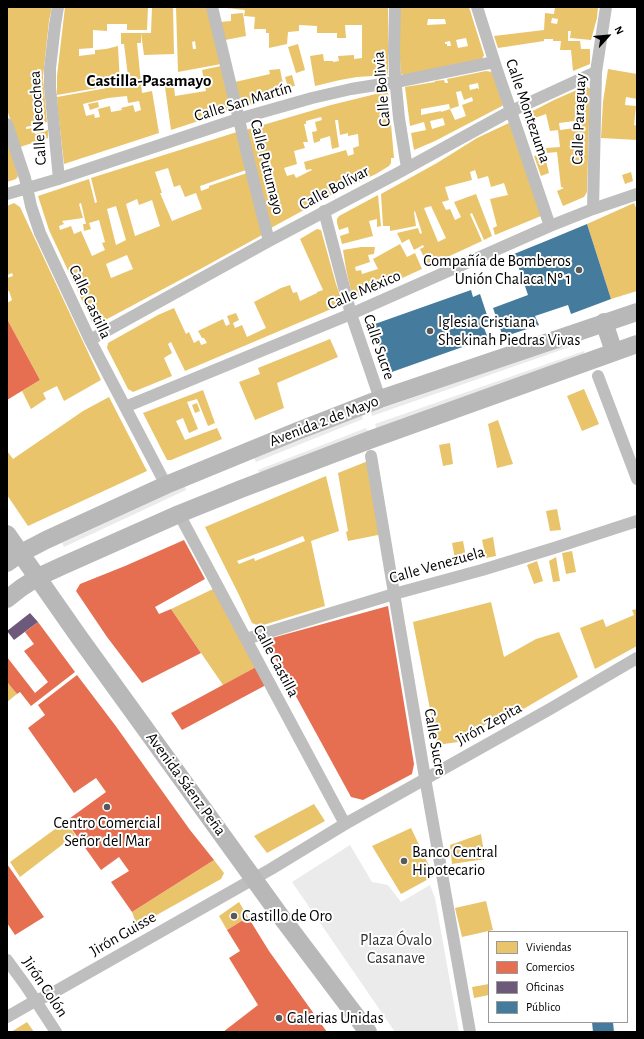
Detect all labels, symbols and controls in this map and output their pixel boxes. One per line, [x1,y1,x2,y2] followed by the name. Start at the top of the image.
[588,16,628,56] north arrow
[612,24,626,36] text: N
[369,50,395,128] street label: Calle Bolivia
[501,56,555,166] street label: Calle Montezuma
[25,70,51,166] street label: Calle Necochea
[87,71,211,91] district label: Castilla-Pasamayo
[568,73,590,165] street label: Calle Paraguay
[192,78,294,126] street label: Calle San Martín
[246,117,288,217] street label: Calle Putumayo
[296,162,372,214] street label: Calle Bolívar
[423,251,571,289] place label: Compañía de Bomberos Unión Chalaca Nº 1
[64,262,116,342] street label: Calle Castilla
[574,265,584,275] marker: Compañía de Bomberos Unión Chalaca Nº 1
[324,266,404,314] street label: Calle México
[359,312,399,382] street label: Calle Sucre
[438,312,580,350] place label: Iglesia Cristiana Shekinah Piedras Vivas
[425,326,435,336] marker: Iglesia Cristiana Shekinah Piedras Vivas
[267,391,381,451] street label: Avenida 2 de Mayo
[387,542,487,588] street label: Calle Venezuela
[249,621,303,701] street label: Calle Castilla
[453,698,525,750] street label: Jirón Zepita
[420,707,450,777] street label: Calle Sucre
[142,728,230,840] street label: Avenida Sáenz Peña
[102,802,112,812] marker: Centro Comercial Señor del Mar
[54,813,160,851] place label: Centro Comercial Señor del Mar
[412,842,498,880] place label: Banco Central Hipotecario
[399,856,409,866] marker: Banco Central Hipotecario
[242,906,332,926] place label: Castillo de Oro
[87,907,159,961] street label: Jirón Guisse
[229,911,239,921] marker: Castillo de Oro
[360,930,432,968] park label: Plaza Óvalo Casanave
[488,931,628,1023] legend
[526,941,572,953] text: Viviendas
[18,953,72,1021] street label: Jirón Colón
[526,961,575,973] text: Comercios
[526,981,564,993] text: Oficinas
[526,1001,561,1013] text: Público
[287,1008,384,1028] place label: Galerias Unidas
[274,1013,284,1023] marker: Galerias Unidas

